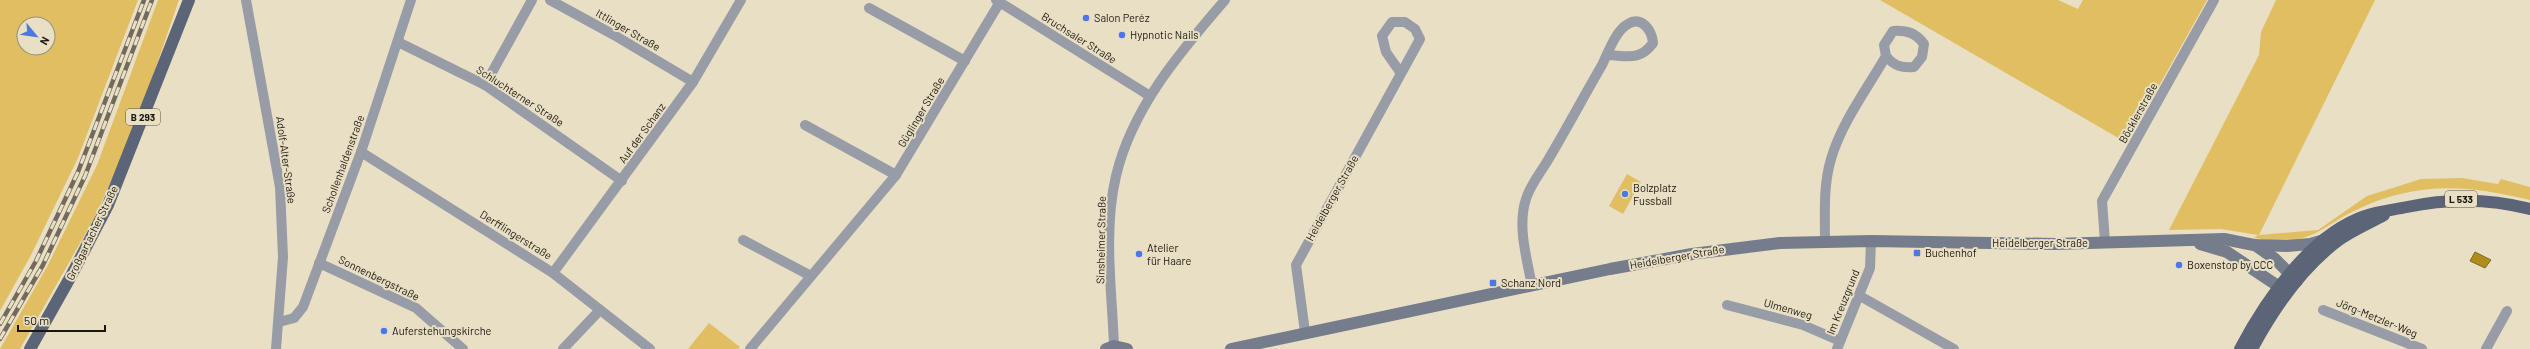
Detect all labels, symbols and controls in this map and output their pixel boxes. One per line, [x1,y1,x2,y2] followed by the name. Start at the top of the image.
[594,6,663,53] street label: Ittlinger Straße
[1039,9,1119,66] street label: Bruchsaler Straße
[1094,11,1150,24] place label: Salon Peréz
[1081,13,1091,23] marker: Salon Peréz
[16,16,56,56] north arrow
[1130,28,1199,41] place label: Hypnotic Nails
[1117,30,1127,40] marker: Hypnotic Nails
[38,35,53,47] text: N
[474,62,567,129] street label: Schluchterner Straße
[894,74,947,149] street label: Güglinger Straße
[2116,80,2160,145] street label: Böcklerstraße
[615,100,668,165] street label: Auf der Schanz
[126,109,160,125] road number: B 293
[319,113,366,215] street label: Schollenhaldenstraße
[274,115,299,205] street label: Adolf-Alter-Straße
[1303,153,1361,243] street label: Heidelberger Straße
[1633,181,1676,207] place label: Bolzplatz Fussball
[63,183,120,282] street label: Großgartacher Straße
[1620,189,1630,199] marker: Bolzplatz Fussball
[2445,191,2477,207] road number: L 533
[1093,196,1108,284] street label: Sinsheimer Straße
[478,207,555,262] street label: Derfflingerstraße
[1992,236,2088,249] street label: Heidelberger Straße
[1147,241,1191,267] place label: Atelier für Haare
[1629,242,1725,271] street label: Heidelberger Straße
[1925,246,1977,259] place label: Buchenhof
[1912,248,1922,258] marker: Buchenhof
[1134,249,1144,259] marker: Atelier für Haare
[337,252,422,303] street label: Sonnenbergstraße
[2187,258,2273,271] place label: Boxenstop by CCC
[2174,260,2184,270] marker: Boxenstop by CCC
[1824,267,1862,336] street label: Im Kreuzgrund
[1501,276,1561,289] place label: Schanz Nord
[1488,278,1498,288] marker: Schanz Nord
[1762,295,1814,322] street label: Ulmenweg
[2335,295,2420,340] street label: Jörg-Metzler-Weg
[18,307,105,333] scale bar
[24,313,49,327] text: 50 m
[392,324,491,337] place label: Auferstehungskirche
[379,326,389,336] marker: Auferstehungskirche

